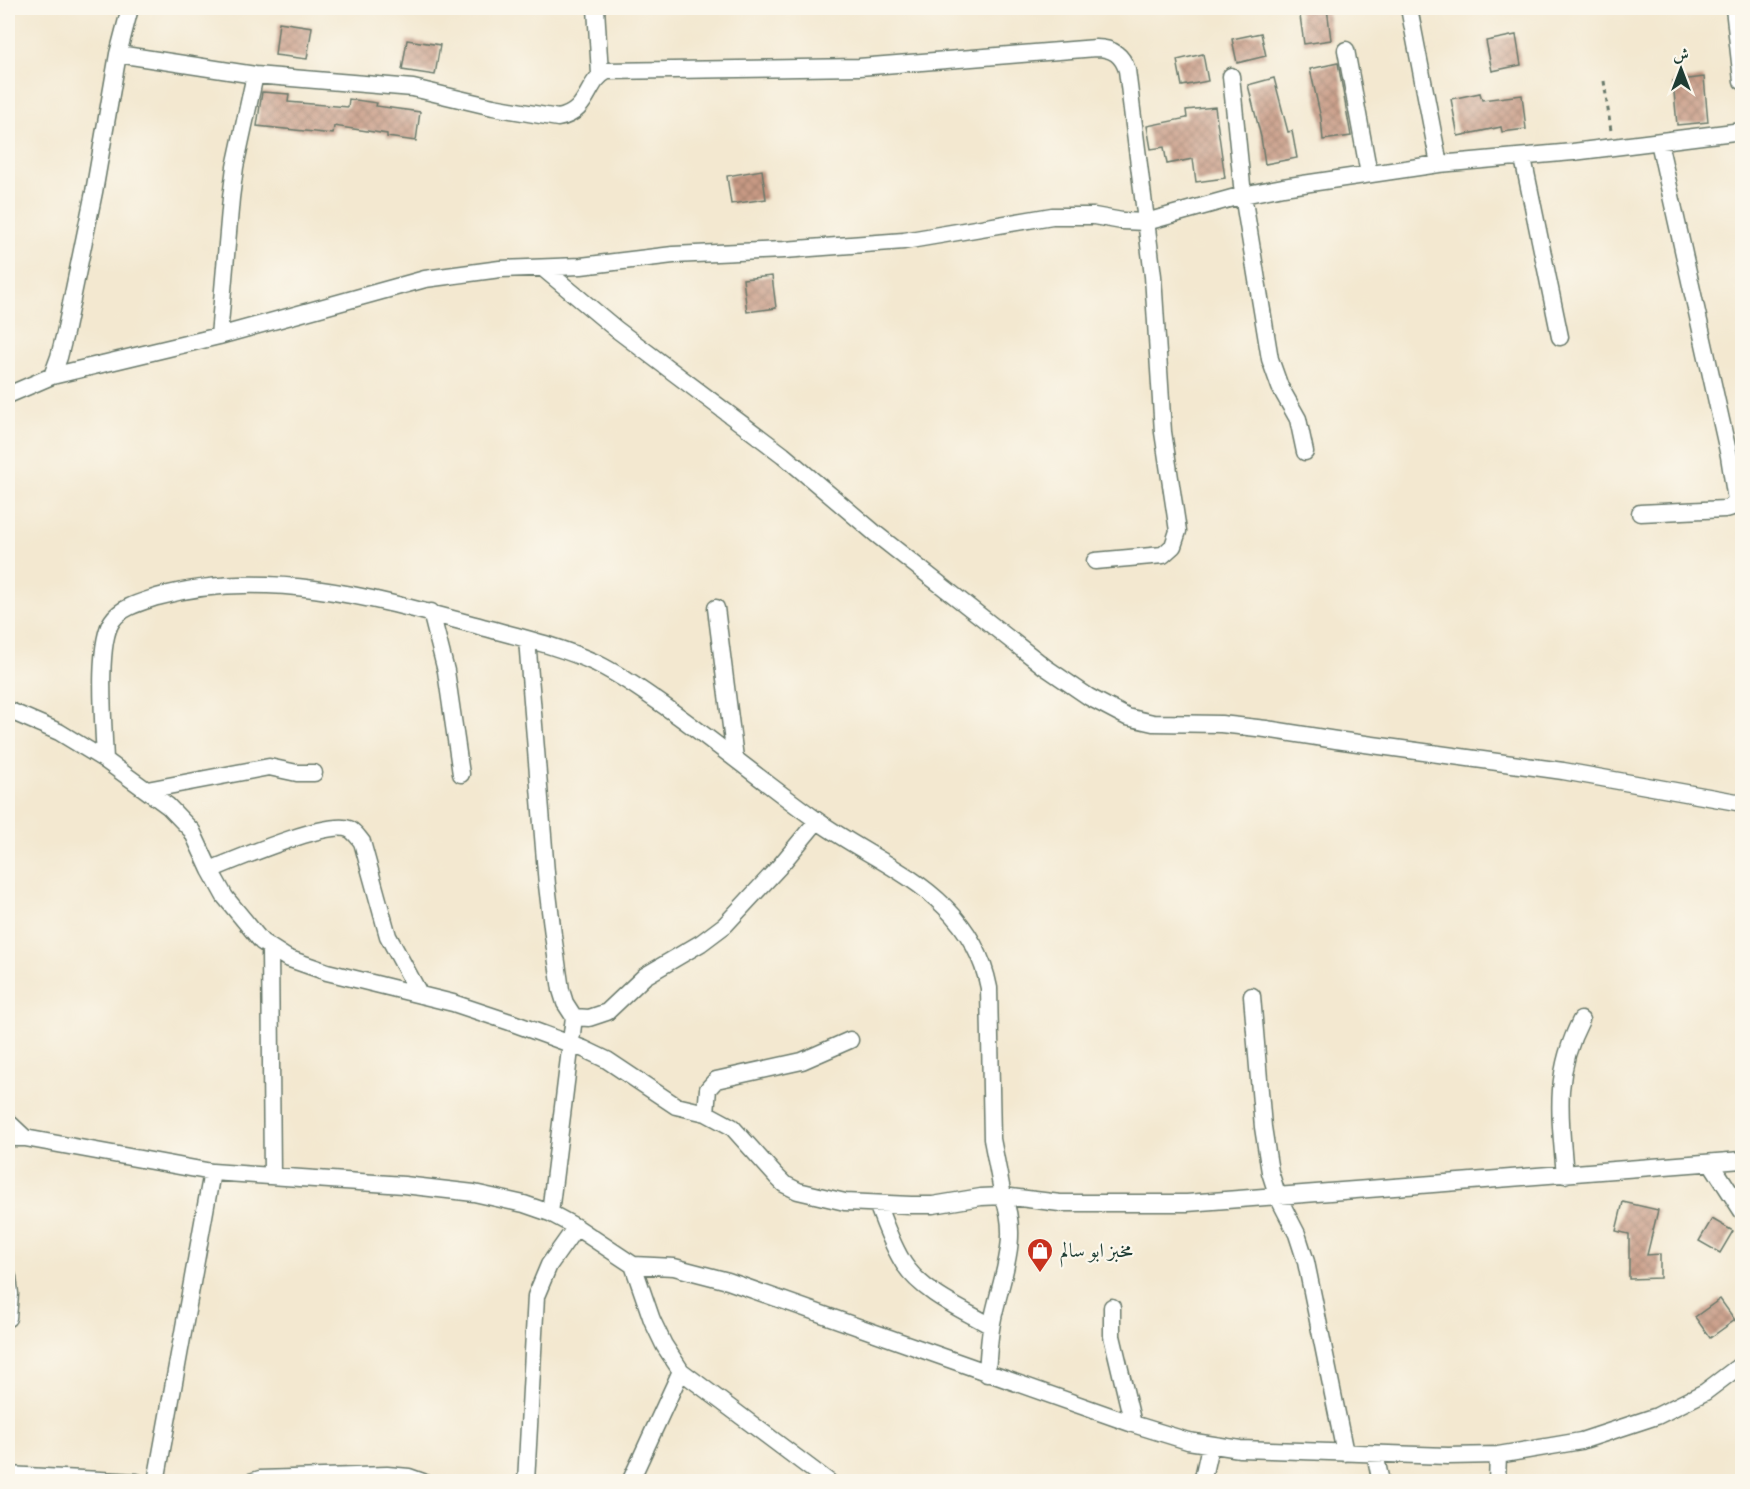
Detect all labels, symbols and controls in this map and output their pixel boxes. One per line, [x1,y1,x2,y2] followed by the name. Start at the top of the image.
[1651,39,1711,99] north arrow
[1673,45,1689,65] text: ش
[1025,1236,1055,1274] shop icon: مخبز ابو سالم
[1060,1239,1133,1268] place label: مخبز ابو سالم

